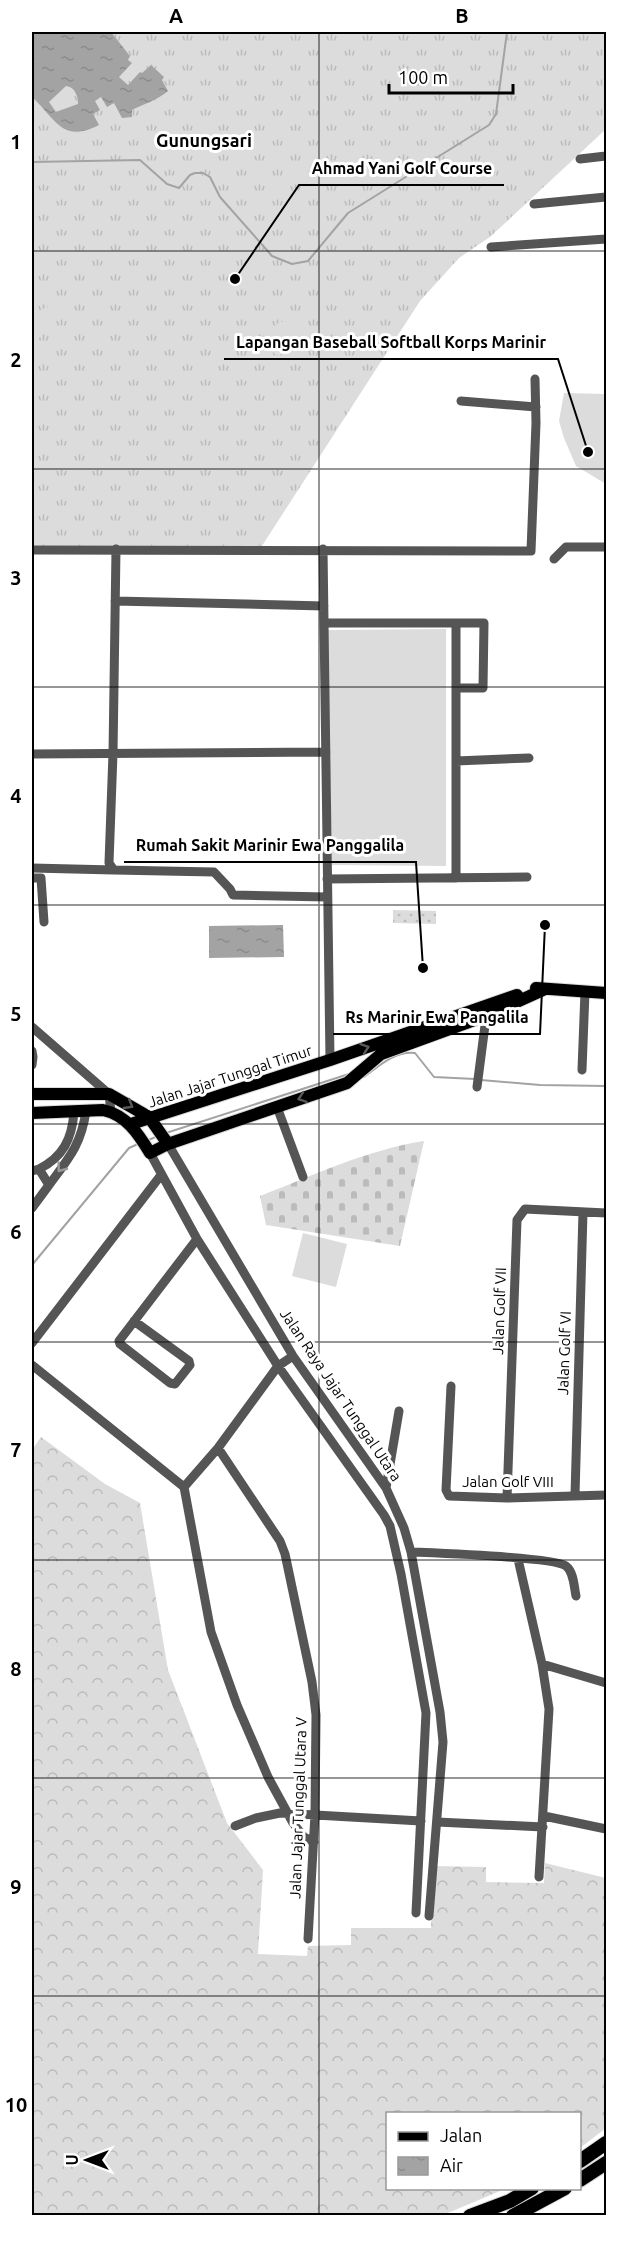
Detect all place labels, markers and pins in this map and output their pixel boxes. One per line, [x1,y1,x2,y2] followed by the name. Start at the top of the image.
[299,151,504,185] callout: Ahmad Yani Golf Course
[224,325,558,359] callout: Lapangan Baseball Softball Korps Marinir
[124,828,416,862] callout: Rumah Sakit Marinir Ewa Panggalila
[333,1000,540,1034] callout: Rs Marinir Ewa Pangalila

